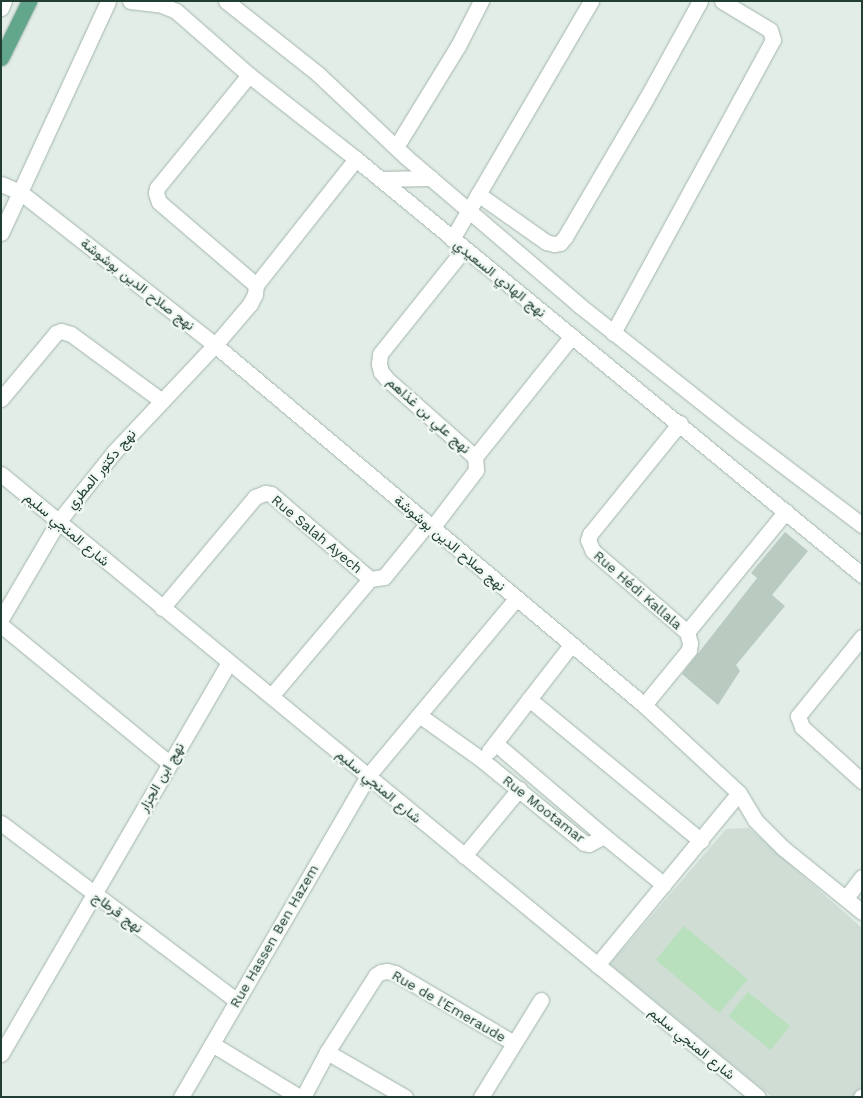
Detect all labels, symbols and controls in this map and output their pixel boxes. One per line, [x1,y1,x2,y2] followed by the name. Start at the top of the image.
[78,234,198,334] street label: نهج صلاح الدين بوشوشة
[450,236,550,320] street label: نهج الهادي السعيدي
[384,373,474,457] street label: نهج علي بن غذاهم
[63,426,139,512] street label: نهج دكتور المطري
[21,489,113,569] street label: شارع المنجي سليم
[268,491,366,577] street label: Rue Salah Ayech
[391,492,509,594] street label: نهج صلاح الدين بوشوشة
[590,547,686,633] street label: Rue Hédi Kallala
[134,739,188,815] street label: نهج ابن الجزار
[333,746,425,826] street label: شارع المنجي سليم
[499,772,589,846] street label: Rue Mootamar
[226,861,322,1011] street label: Rue Hassen Ben Hazem
[90,888,146,936] street label: نهج قرطاج
[389,967,509,1045] street label: Rue de l'Emeraude
[646,1003,738,1083] street label: شارع المنجي سليم

